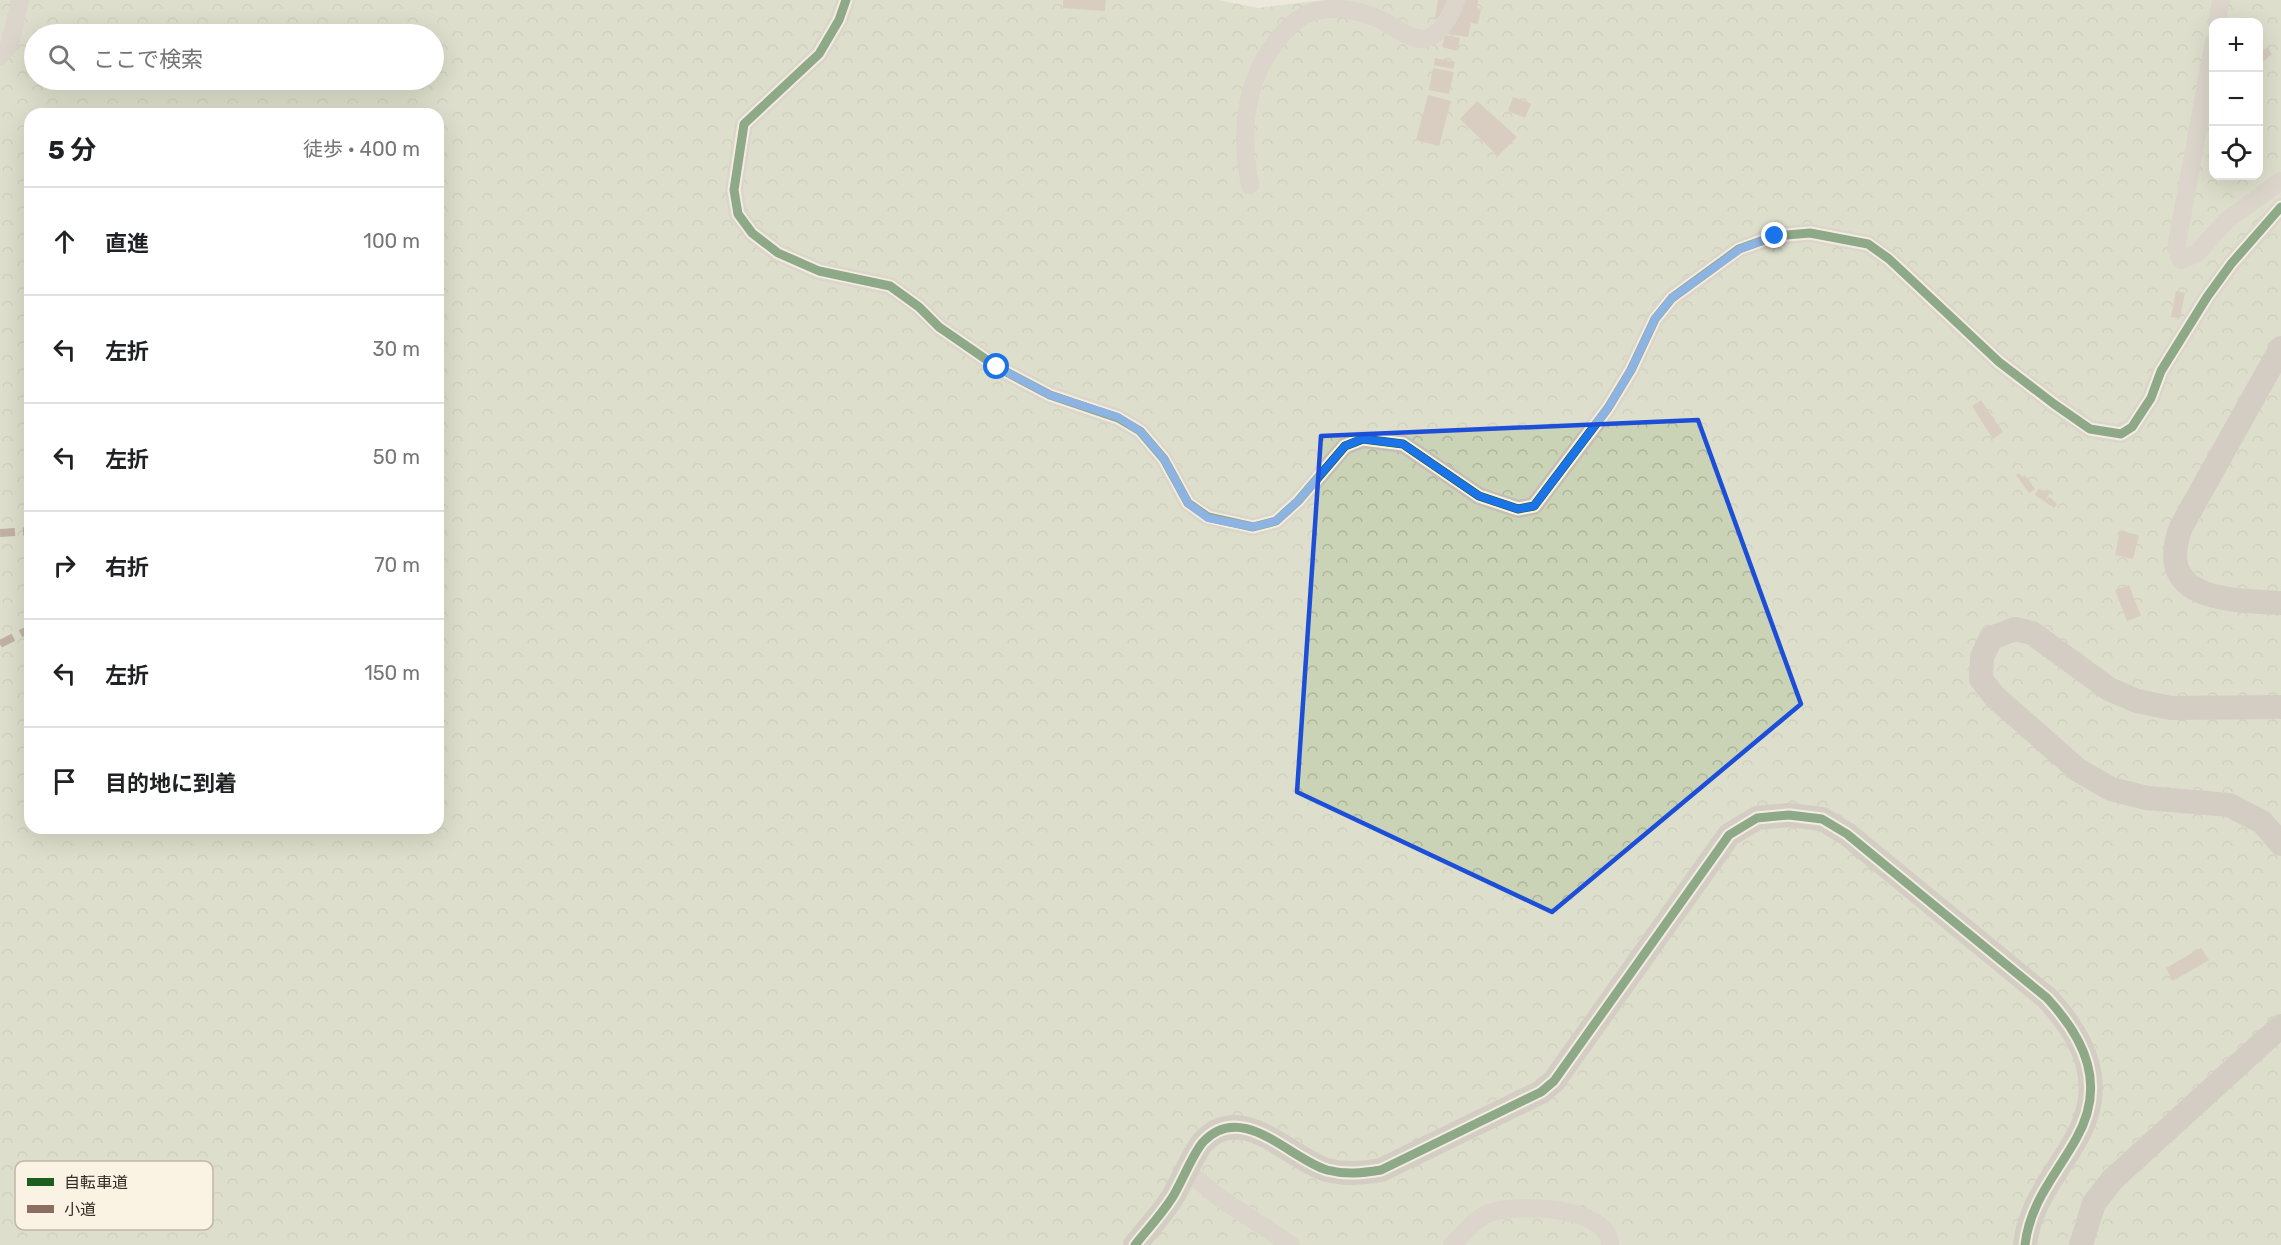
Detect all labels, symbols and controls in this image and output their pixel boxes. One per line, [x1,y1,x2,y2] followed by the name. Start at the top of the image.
[2209,18,2263,180] map controls
[2209,18,2263,72] button: +
[24,24,444,90] search box
[45,41,78,74] icon: search
[93,46,203,73] text: ここで検索
[2209,72,2263,126] button: −
[2209,126,2263,180] button: locate
[48,135,96,166] text: 5 分
[303,137,420,161] text: 徒歩 · 400 m
[1761,222,1787,248] route end
[48,225,81,258] icon: ahead
[363,229,420,253] text: 100 m
[105,230,149,257] text: 直進
[48,333,81,366] icon: left
[373,337,420,361] text: 30 m
[105,338,149,365] text: 左折
[983,353,1009,379] route start
[48,441,81,474] icon: left
[373,445,420,469] text: 50 m
[105,446,149,473] text: 左折
[48,549,81,582] icon: right
[374,553,420,577] text: 70 m
[105,554,149,581] text: 右折
[48,657,81,690] icon: left
[364,661,420,685] text: 150 m
[105,662,149,689] text: 左折
[48,765,81,798] icon: arrive
[105,770,237,797] text: 目的地に到着
[15,1161,213,1230] legend
[64,1173,128,1192] text: 自転車道
[64,1200,96,1219] text: 小道

